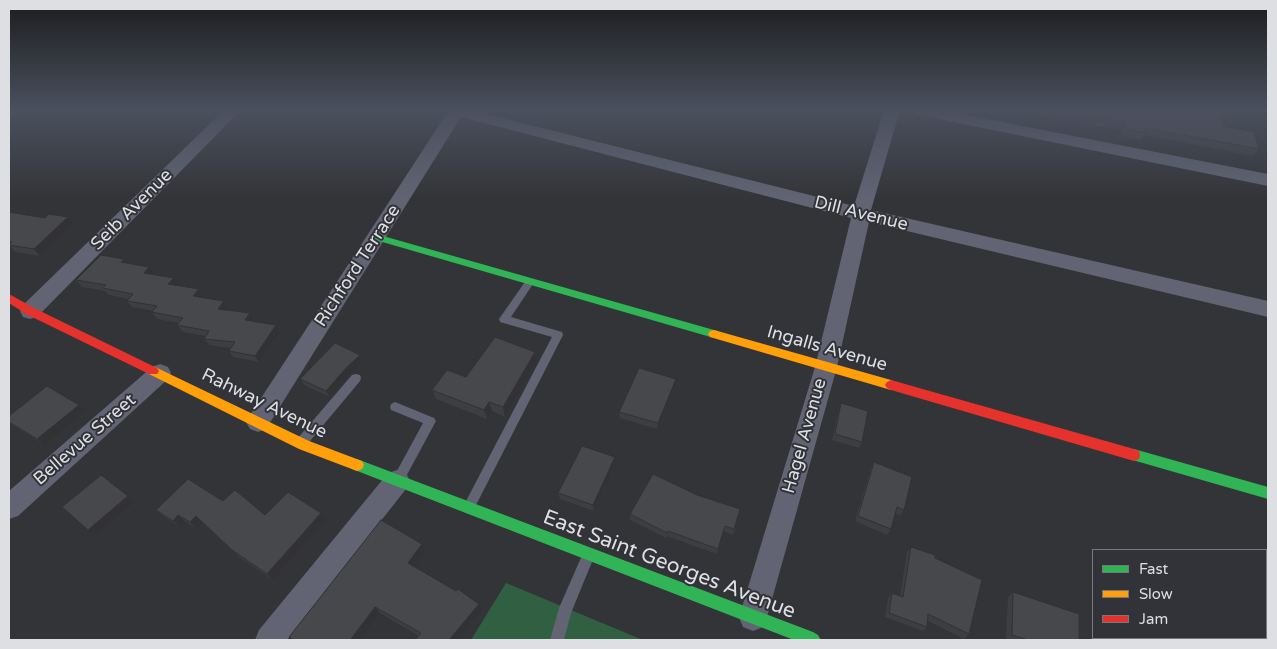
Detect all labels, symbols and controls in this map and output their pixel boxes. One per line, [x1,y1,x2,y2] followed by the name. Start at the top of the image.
[87,165,177,255] street label: Seib Avenue
[812,192,910,236] street label: Dill Avenue
[310,201,406,331] street label: Richford Terrace
[764,322,890,376] street label: Ingalls Avenue
[198,364,330,444] street label: Rahway Avenue
[778,376,832,496] street label: Hagel Avenue
[29,390,141,490] street label: Bellevue Street
[539,505,799,625] street label: East Saint Georges Avenue
[1092,549,1267,639] legend
[1139,560,1168,578] text: Fast
[1139,585,1173,603] text: Slow
[1139,610,1168,628] text: Jam

